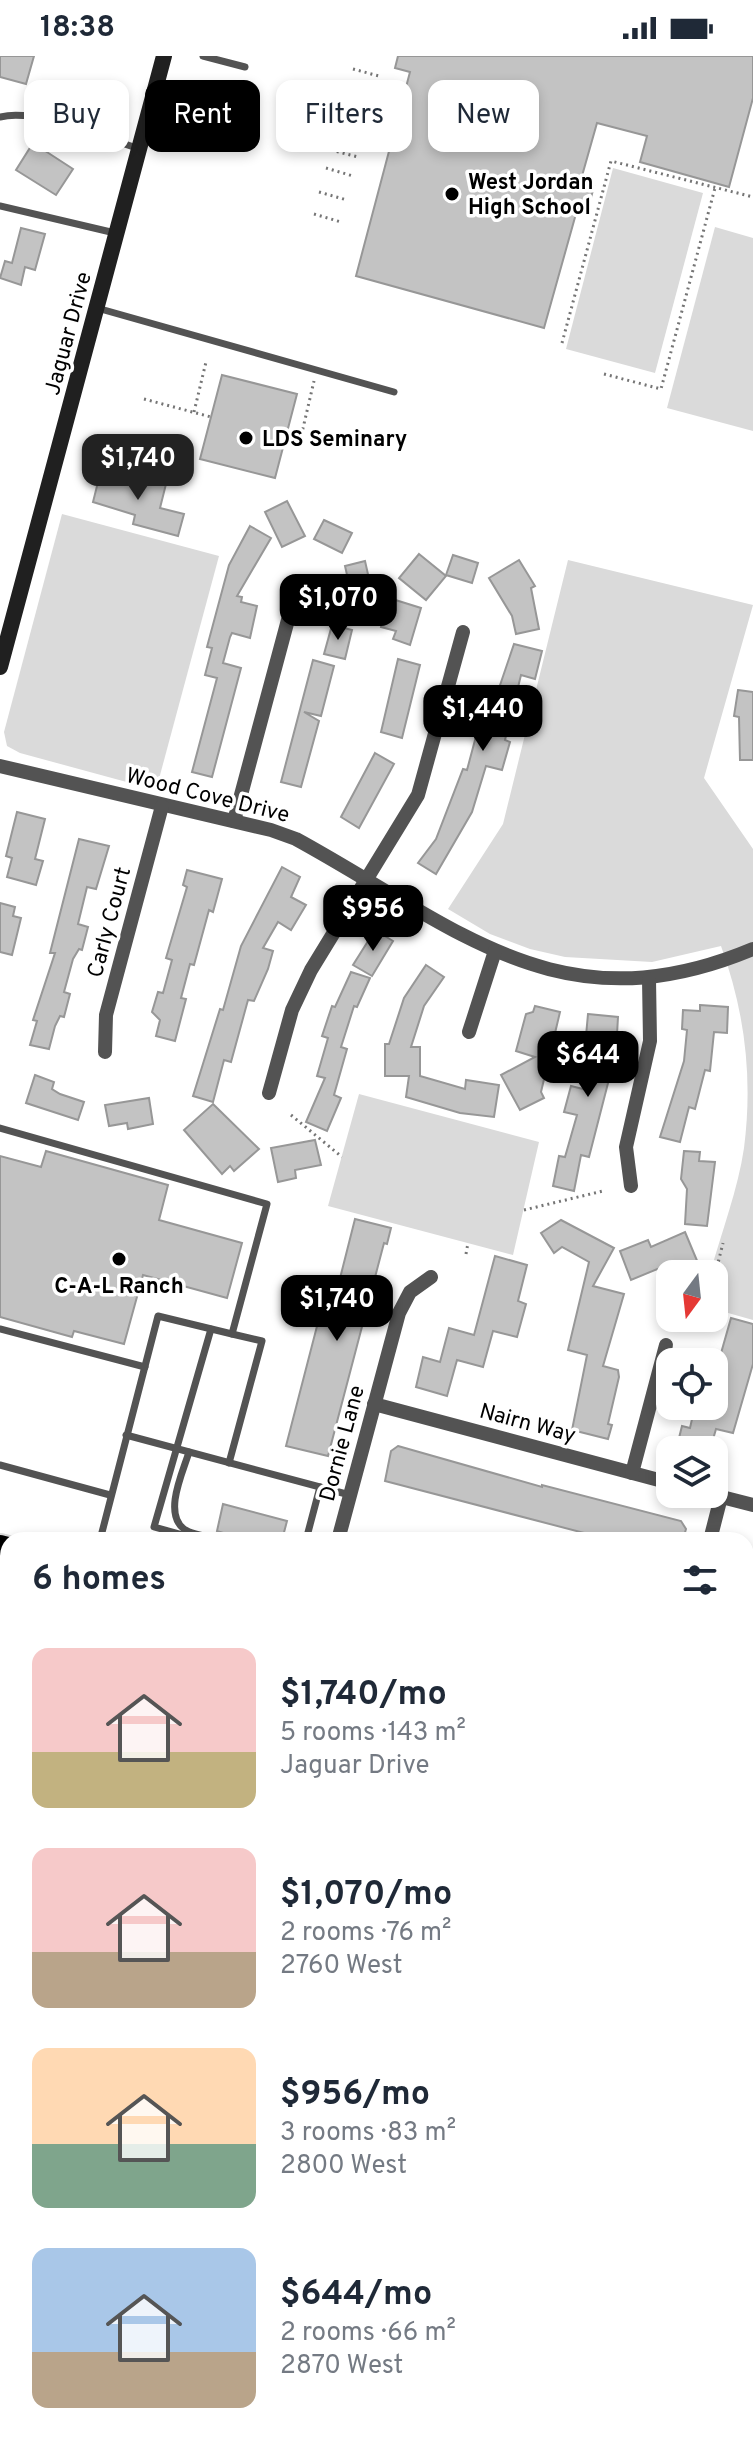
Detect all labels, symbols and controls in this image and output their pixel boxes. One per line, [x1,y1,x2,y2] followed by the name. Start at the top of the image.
[40,10,115,47] text: 18:38
[24,80,129,152] chip: Buy
[145,80,260,152] chip: Rent
[276,80,412,152] chip: Filters
[428,80,539,152] chip: New
[468,170,594,222] place label: West Jordan High School
[443,185,461,203] marker: West Jordan High School
[40,269,99,398] street label: Jaguar Drive
[262,427,407,454] place label: LDS Seminary
[237,429,255,447] marker: LDS Seminary
[73,434,203,502] pin: $1,740
[100,443,176,476] text: $1,740
[273,574,403,642] pin: $1,070
[298,583,378,616] text: $1,070
[418,685,548,753] pin: $1,440
[441,694,525,727] text: $1,440
[123,763,292,830] street label: Wood Cove Drive
[83,864,138,981] street label: Carly Court
[326,885,420,953] pin: $956
[341,894,405,927] text: $956
[541,1031,635,1099] pin: $644
[555,1040,621,1073] text: $644
[110,1250,128,1268] marker: C-A-L Ranch
[656,1260,728,1332] north arrow
[656,1260,728,1508] map controls
[54,1274,184,1301] place label: C-A-L Ranch
[272,1275,402,1343] pin: $1,740
[299,1284,375,1317] text: $1,740
[656,1348,728,1420] button: locate
[315,1383,372,1505] street label: Dornie Lane
[476,1399,579,1450] street label: Nairn Way
[656,1436,728,1508] button: layers
[678,1558,722,1602] icon: filters
[32,1559,166,1602] text: 6 homes
[280,1674,447,1717] text: $1,740/mo
[96,1680,192,1776] icon: home
[280,1717,466,1750] text: 5 rooms · 143 m²
[280,1750,430,1783] text: Jaguar Drive
[280,1874,452,1917] text: $1,070/mo
[96,1880,192,1976] icon: home
[280,1917,452,1950] text: 2 rooms · 76 m²
[280,1950,403,1983] text: 2760 West
[280,2074,430,2117] text: $956/mo
[96,2080,192,2176] icon: home
[280,2117,456,2150] text: 3 rooms · 83 m²
[280,2150,407,2183] text: 2800 West
[280,2274,432,2317] text: $644/mo
[96,2280,192,2376] icon: home
[280,2317,456,2350] text: 2 rooms · 66 m²
[280,2350,403,2383] text: 2870 West

